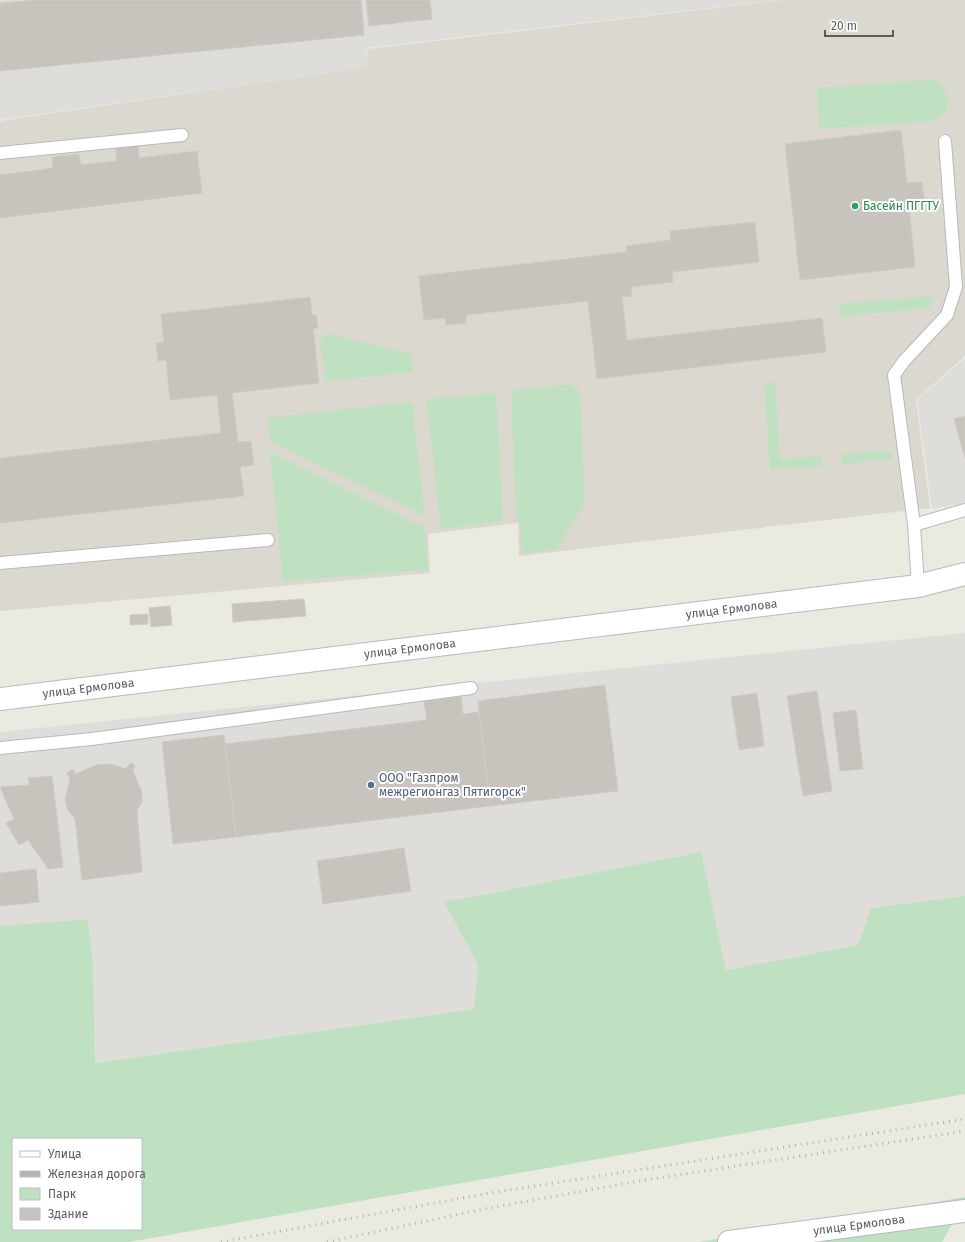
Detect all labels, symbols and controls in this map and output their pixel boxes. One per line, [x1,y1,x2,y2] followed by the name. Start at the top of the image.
[825,12,893,38] scale bar
[831,19,857,33] text: 20 m
[863,199,940,213] place label: Басейн ПГГТУ
[850,201,860,211] marker: Басейн ПГГТУ
[685,596,778,622] street label: улица Ермолова
[363,636,457,661] street label: улица Ермолова
[42,676,135,701] street label: улица Ермолова
[379,771,526,799] place label: ООО "Газпром межрегионгаз Пятигорск"
[366,780,376,790] marker: ООО "Газпром межрегионгаз Пятигорск"
[12,1138,142,1230] legend
[48,1147,82,1161] text: Улица
[48,1167,146,1181] text: Железная дорога
[48,1187,77,1201] text: Парк
[48,1207,88,1221] text: Здание
[812,1212,906,1238] street label: улица Ермолова

